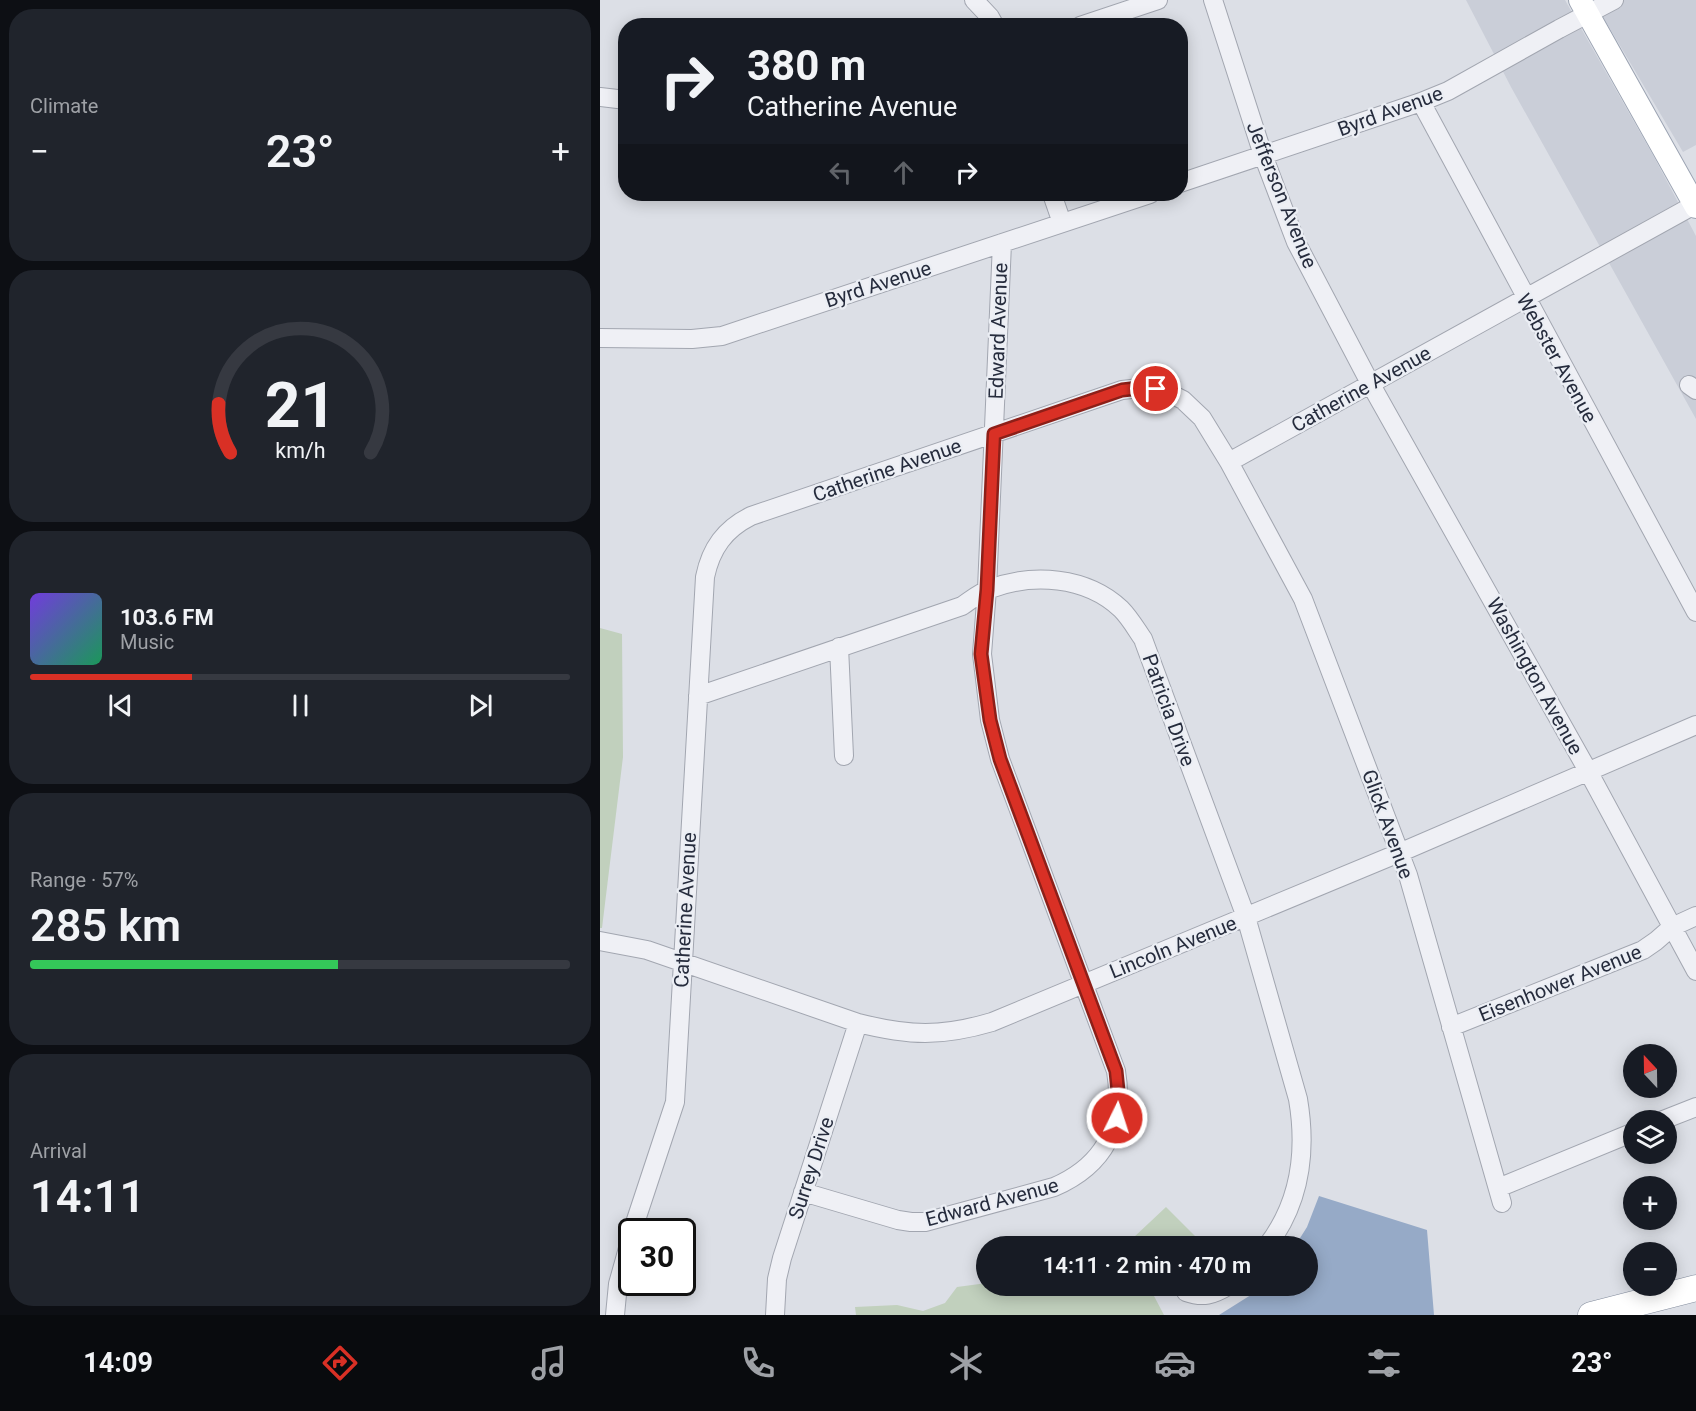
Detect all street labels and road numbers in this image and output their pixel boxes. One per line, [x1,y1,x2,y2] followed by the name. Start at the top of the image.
[1334,81,1446,141] street label: Byrd Avenue
[1242,118,1322,272] street label: Jefferson Avenue
[822,256,934,312] street label: Byrd Avenue
[984,262,1012,400] street label: Edward Avenue
[1512,289,1602,427] street label: Webster Avenue
[1287,341,1435,437] street label: Catherine Avenue
[809,433,965,507] street label: Catherine Avenue
[1482,593,1588,759] street label: Washington Avenue
[1138,651,1200,769] street label: Patricia Drive
[1357,766,1419,882] street label: Glick Avenue
[669,832,701,988] street label: Catherine Avenue
[1106,911,1240,983] street label: Lincoln Avenue
[1475,939,1645,1027] street label: Eisenhower Avenue
[783,1114,839,1222] street label: Surrey Drive
[923,1173,1061,1231] street label: Edward Avenue

